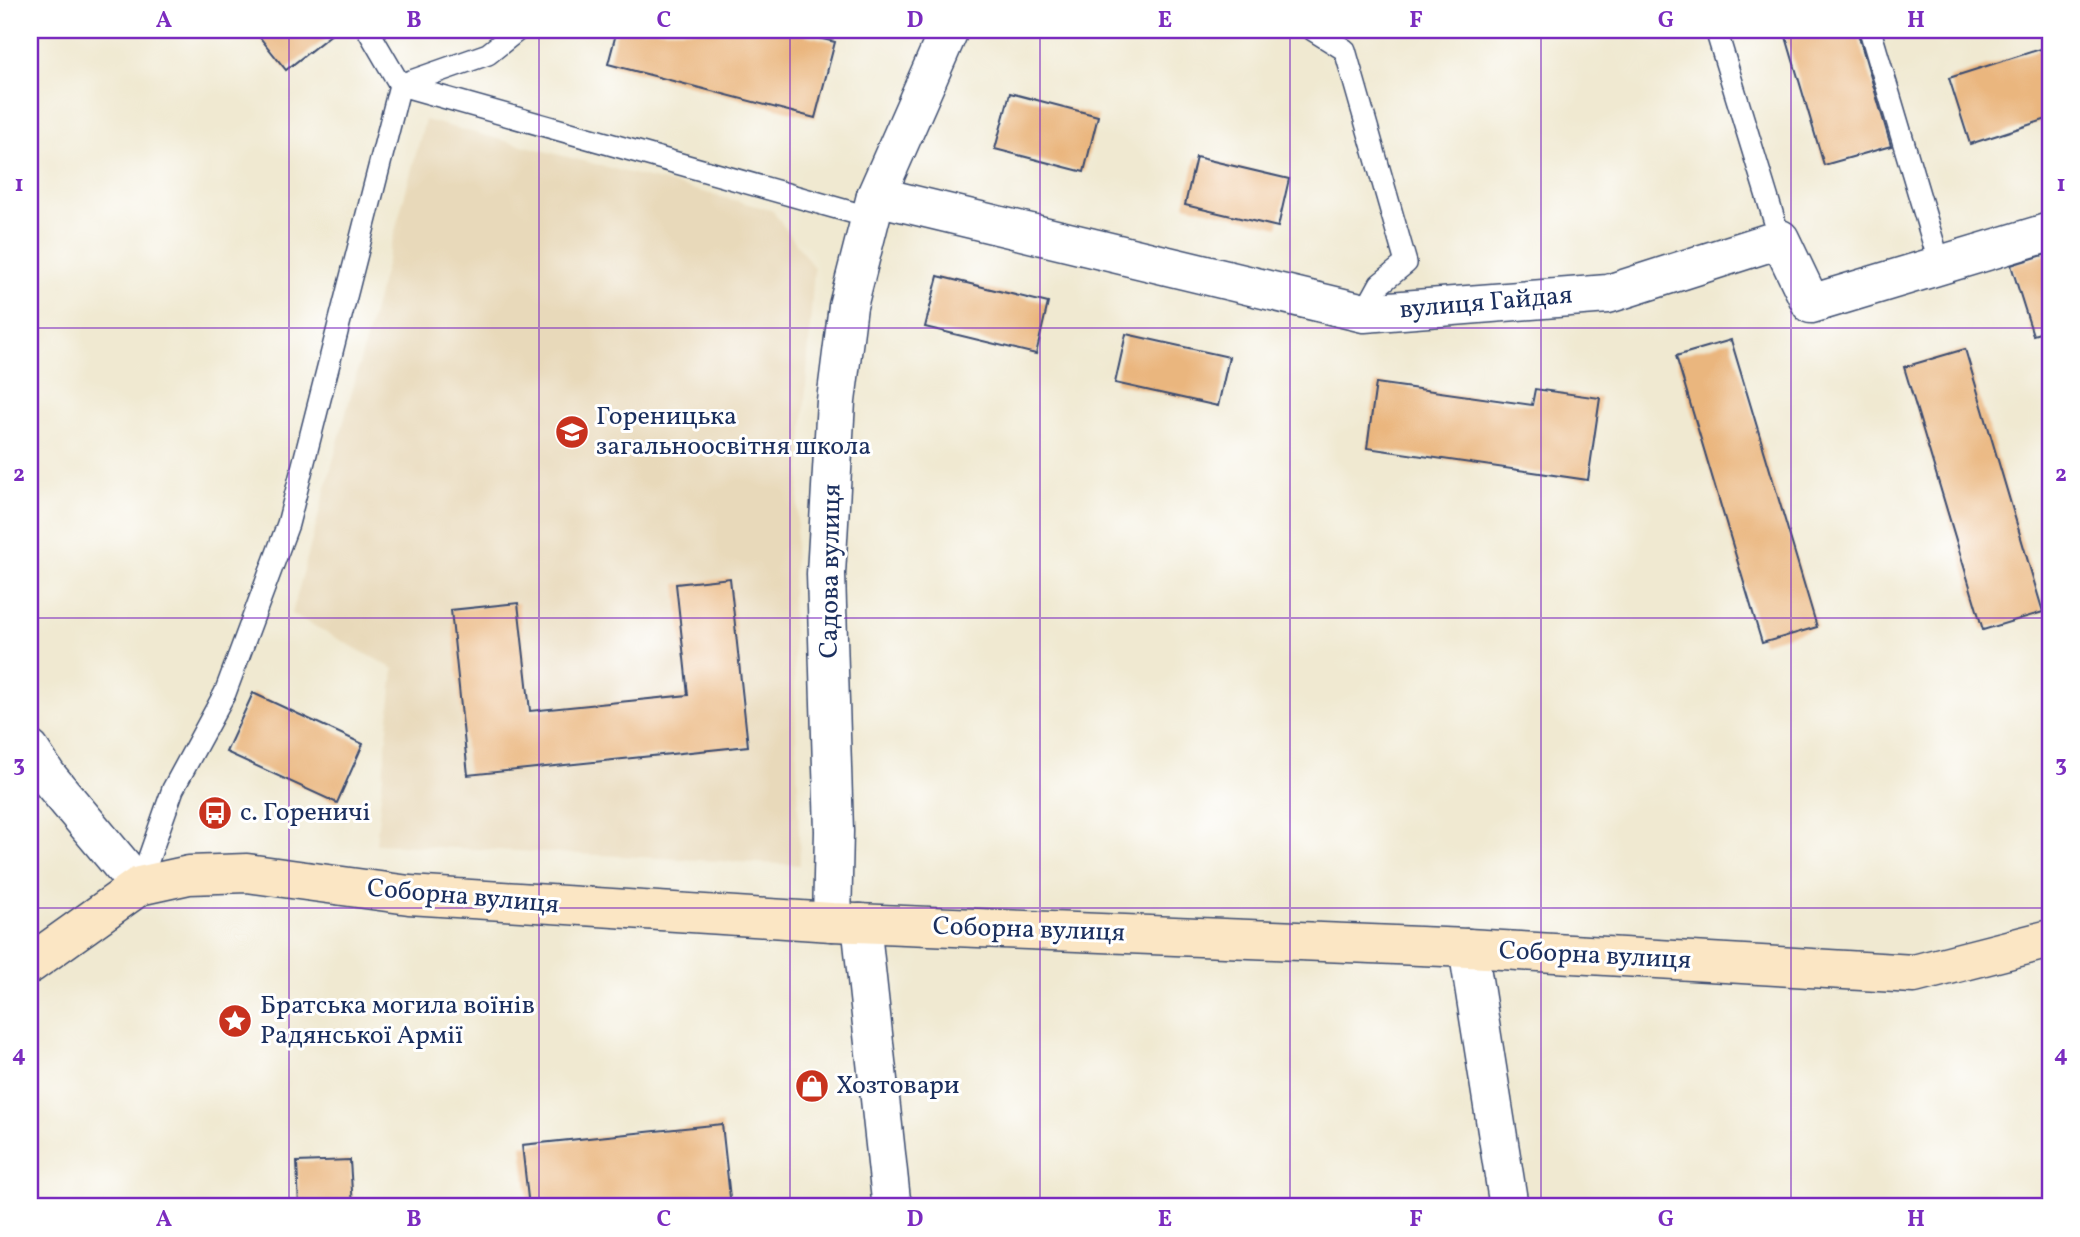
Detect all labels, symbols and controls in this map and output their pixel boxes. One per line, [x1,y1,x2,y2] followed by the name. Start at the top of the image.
[156,5,172,37] text: A
[406,5,422,37] text: B
[657,5,671,37] text: C
[907,5,924,37] text: D
[1158,5,1172,37] text: E
[1409,5,1423,37] text: F
[1658,5,1674,37] text: G
[1907,5,1925,37] text: H
[14,169,24,201] text: 1
[2056,169,2066,201] text: 1
[1398,278,1574,328] street label: вулиця Гайдая
[596,399,871,465] place label: Гореницька загальноосвітня школа
[553,413,591,451] school or university icon: Гореницька загальноосвітня школа
[13,459,25,491] text: 2
[2055,459,2067,491] text: 2
[811,483,851,659] street label: Садова вулиця
[13,749,25,781] text: 3
[2055,749,2067,781] text: 3
[196,794,234,832] bus stop icon: с. Гореничі
[240,795,370,831] place label: с. Гореничі
[366,871,560,923] street label: Соборна вулиця
[932,909,1126,951] street label: Соборна вулиця
[1498,933,1692,979] street label: Соборна вулиця
[260,988,535,1054] place label: Братська могила воїнів Радянської Армії
[216,1002,254,1040] place icon: Братська могила воїнів Радянської Армії
[12,1039,26,1071] text: 4
[2054,1039,2068,1071] text: 4
[793,1067,831,1105] shop icon: Хозтовари
[836,1068,960,1104] place label: Хозтовари
[156,1204,172,1236] text: A
[406,1204,422,1236] text: B
[657,1204,671,1236] text: C
[907,1204,924,1236] text: D
[1158,1204,1172,1236] text: E
[1409,1204,1423,1236] text: F
[1658,1204,1674,1236] text: G
[1907,1204,1925,1236] text: H

